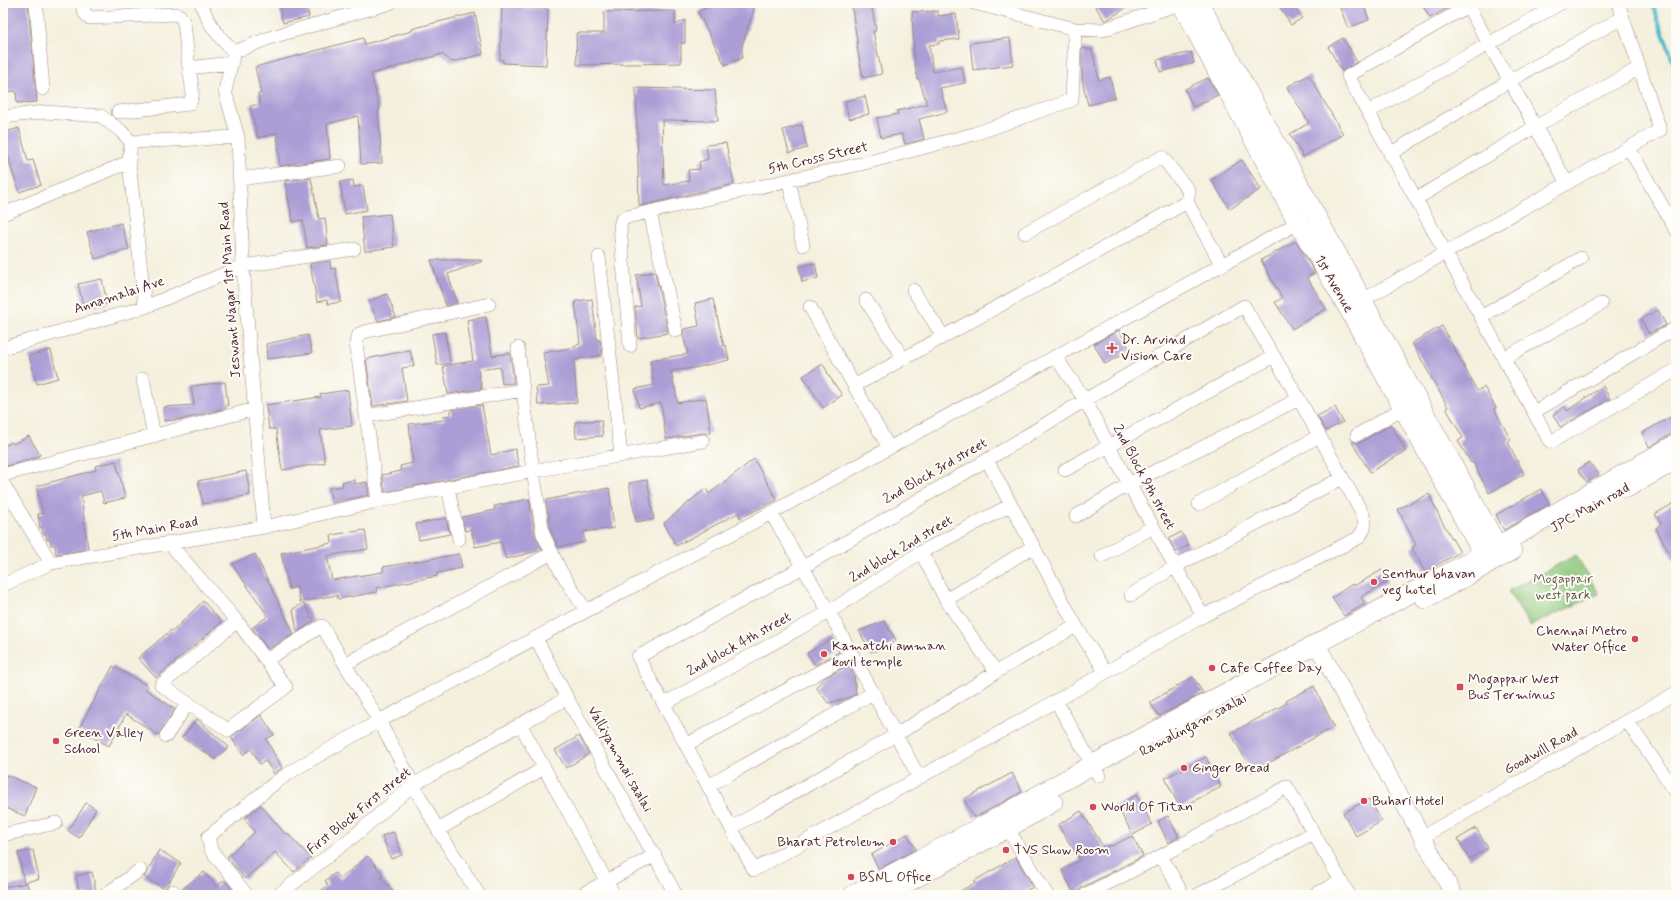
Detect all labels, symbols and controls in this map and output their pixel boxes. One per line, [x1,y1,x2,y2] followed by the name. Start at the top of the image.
[766,138,870,178] street label: 5th Cross Street
[215,201,245,379] street label: Jeswant Nagar 1st Main Road
[1310,252,1358,316] street label: 1st Avenue
[72,272,167,318] street label: Annamalai Ave
[1121,331,1192,365] place label: Dr. Arvind Vision Care
[1106,342,1118,354] marker: Dr. Arvind Vision Care
[1109,421,1179,533] street label: 2nd Block 9th street
[880,434,990,508] street label: 2nd Block 3rd street
[1547,479,1633,537] street label: JPC Main road
[846,511,956,587] street label: 2nd block 2nd street
[111,513,199,545] street label: 5th Main Road
[1382,565,1476,601] place label: Senthur bhavan veg hotel
[1533,570,1593,604] park label: Mogappair west park
[1369,577,1379,587] marker: Senthur bhavan veg hotel
[684,608,794,680] street label: 2nd block 4th street
[1536,622,1627,656] place label: Chennai Metro Water Office
[1630,634,1640,644] marker: Chennai Metro Water Office
[832,637,946,671] place label: Kamatchi amman kovil temple
[819,649,829,659] marker: Kamatchi amman kovil temple
[1220,659,1322,677] place label: Cafe Coffee Day
[1207,663,1217,673] marker: Cafe Coffee Day
[1468,670,1559,704] place label: Mogappair West Bus Terminus
[1455,682,1465,692] marker: Mogappair West Bus Terminus
[1136,689,1251,763] street label: Ramalingam saalai
[583,703,657,815] street label: Valliyammai saalai
[1501,723,1581,779] street label: Goodwill Road
[64,724,143,758] place label: Green Valley School
[51,736,61,746] marker: Green Valley School
[1192,759,1269,778] place label: Ginger Bread
[303,763,415,859] street label: First Block First street
[1179,763,1189,773] marker: Ginger Bread
[1372,792,1444,810] place label: Buhari Hotel
[1359,796,1369,806] marker: Buhari Hotel
[1101,798,1193,816] place label: World Of Titan
[1088,802,1098,812] marker: World Of Titan
[777,833,885,851] place label: Bharat Petroleum
[888,837,898,847] marker: Bharat Petroleum
[1014,841,1109,859] place label: TVS Show Room
[1001,845,1011,855] marker: TVS Show Room
[859,868,932,886] place label: BSNL Office
[846,872,856,882] marker: BSNL Office

